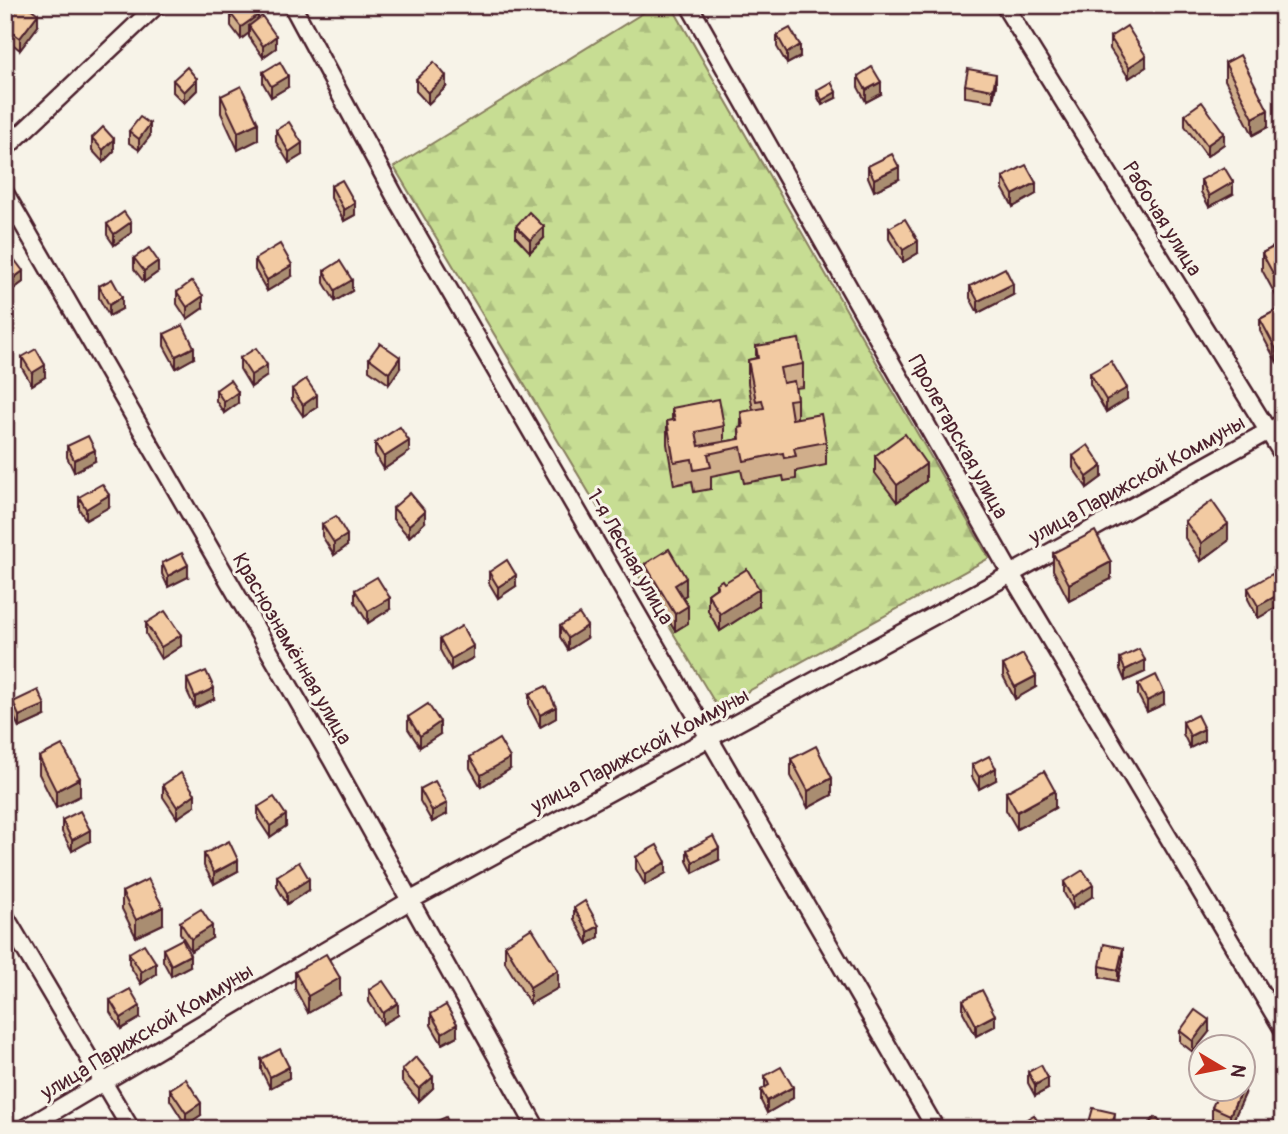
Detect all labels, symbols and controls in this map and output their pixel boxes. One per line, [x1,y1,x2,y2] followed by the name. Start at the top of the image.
[1116,157,1208,281] street label: Рабочая улица
[902,350,1014,524] street label: Пролетарская улица
[1023,409,1250,551] street label: улица Парижской Коммуны
[580,484,680,630] street label: 1-я Лесная улица
[226,548,358,750] street label: Краснознамённая улица
[525,682,754,821] street label: улица Парижской Коммуны
[35,958,258,1107] street label: улица Парижской Коммуны
[1186,1032,1256,1102] north arrow
[1225,1062,1251,1079] text: N

